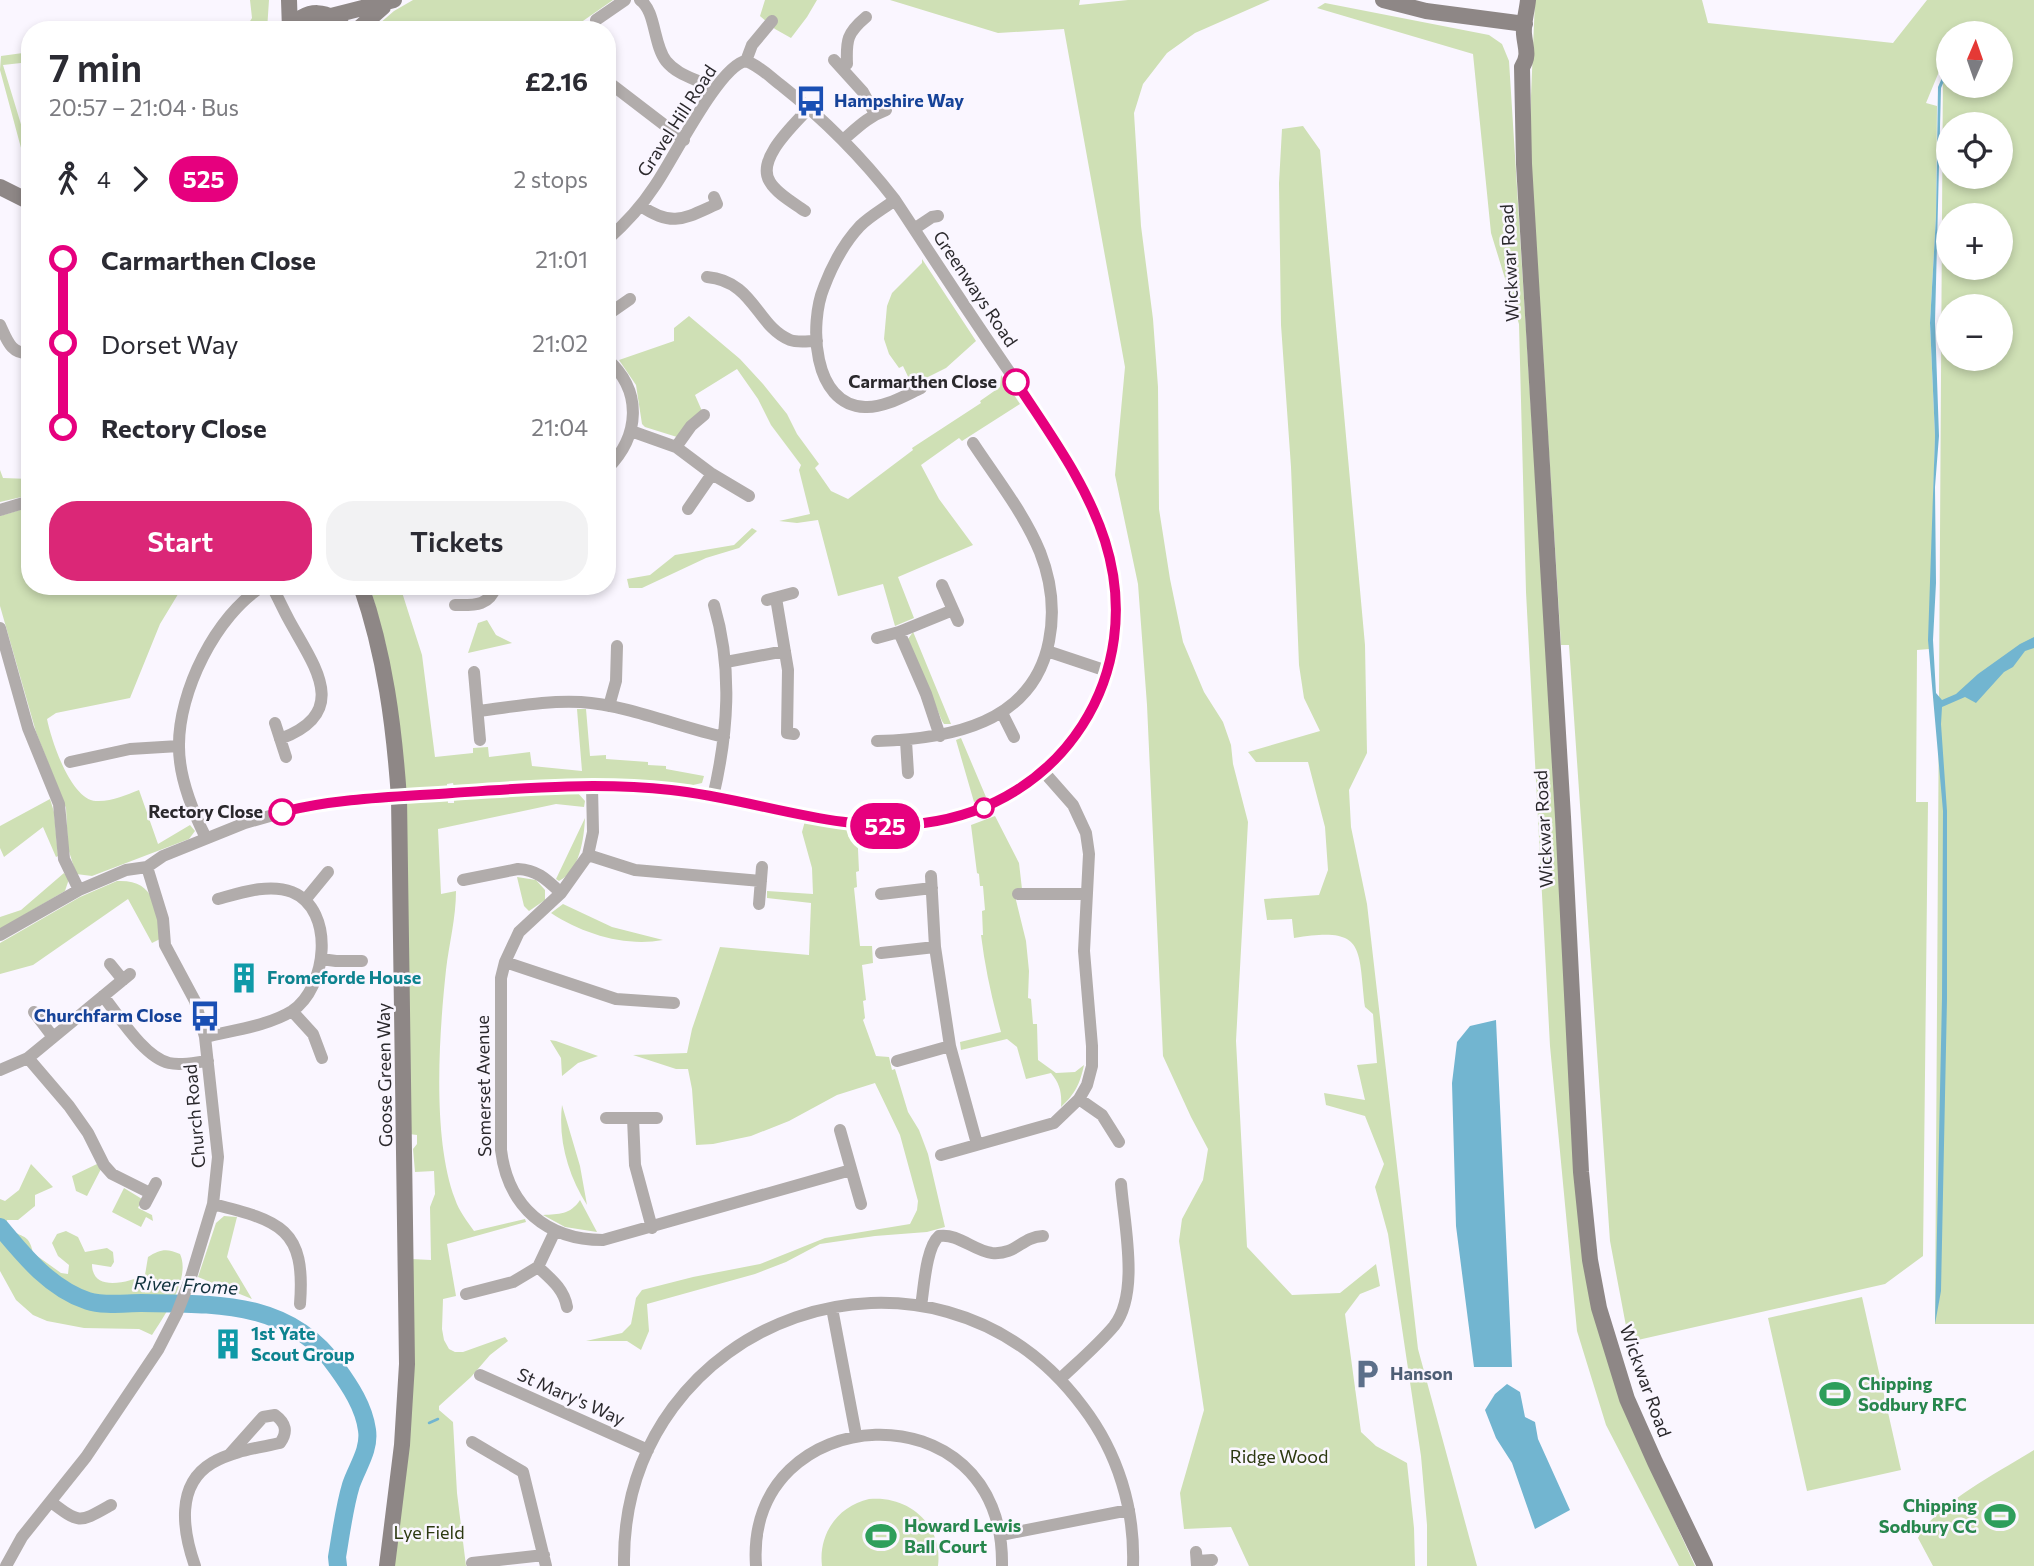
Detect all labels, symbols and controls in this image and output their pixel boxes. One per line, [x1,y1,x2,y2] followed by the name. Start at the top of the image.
[1936,21,2012,98] north arrow
[1936,21,2013,371] map controls
[49,43,142,90] text: 7 min
[632,61,720,180] street label: Gravel Hill Road
[525,65,588,96] text: £2.16
[794,84,828,118] bus stop icon: Hampshire Way
[834,89,964,111] place label: Hampshire Way
[49,93,239,121] text: 20:57 – 21:04 · Bus
[1936,112,2013,189] button: locate
[49,160,87,198] icon: walk
[121,160,159,198] icon: forward
[183,164,224,193] text: 525
[97,165,111,193] text: 4
[514,165,588,193] text: 2 stops
[1936,203,2013,280] button: +
[1495,204,1523,323] street label: Wickwar Road
[929,226,1023,351] street label: Greenways Road
[101,244,316,275] text: Carmarthen Close
[535,245,588,273] text: 21:01
[1936,294,2013,371] button: −
[101,328,239,359] text: Dorset Way
[532,329,588,357] text: 21:02
[1003,369,1029,395] marker: Carmarthen Close
[848,370,997,392] place label: Carmarthen Close
[101,412,267,443] text: Rectory Close
[531,413,588,441] text: 21:04
[49,501,312,581] button: Start
[326,501,588,581] button: Tickets
[1529,770,1557,889] street label: Wickwar Road
[974,798,994,818] unlabelled marker
[269,799,295,825] marker: Rectory Close
[148,800,263,822] place label: Rectory Close
[845,803,925,849] line badge: 525
[864,811,906,840] text: 525
[227,961,261,995] building icon: Fromeforde House
[267,966,421,988] place label: Fromeforde House
[188,999,222,1033] bus stop icon: Churchfarm Close
[372,1003,396,1147] street label: Goose Green Way
[34,1004,182,1026] place label: Churchfarm Close
[471,1015,495,1157] street label: Somerset Avenue
[179,1063,210,1169] street label: Church Road
[133,1270,239,1299] water label: River Frome
[1615,1321,1676,1440] street label: Wickwar Road
[251,1322,355,1365] place label: 1st Yate Scout Group
[211,1327,245,1361] building icon: 1st Yate Scout Group
[1350,1357,1384,1391] parking icon: Hanson
[1390,1362,1453,1384] place label: Hanson
[514,1363,629,1430] street label: St Mary's Way
[1858,1372,1967,1415] place label: Chipping Sodbury RFC
[1818,1377,1852,1411] sports icon: Chipping Sodbury RFC
[1230,1445,1328,1467] park label: Ridge Wood
[1879,1494,1977,1537] place label: Chipping Sodbury CC
[1983,1499,2017,1533] sports icon: Chipping Sodbury CC
[904,1514,1021,1557] place label: Howard Lewis Ball Court
[864,1519,898,1553] sports icon: Howard Lewis Ball Court
[393,1521,465,1543] park label: Lye Field

